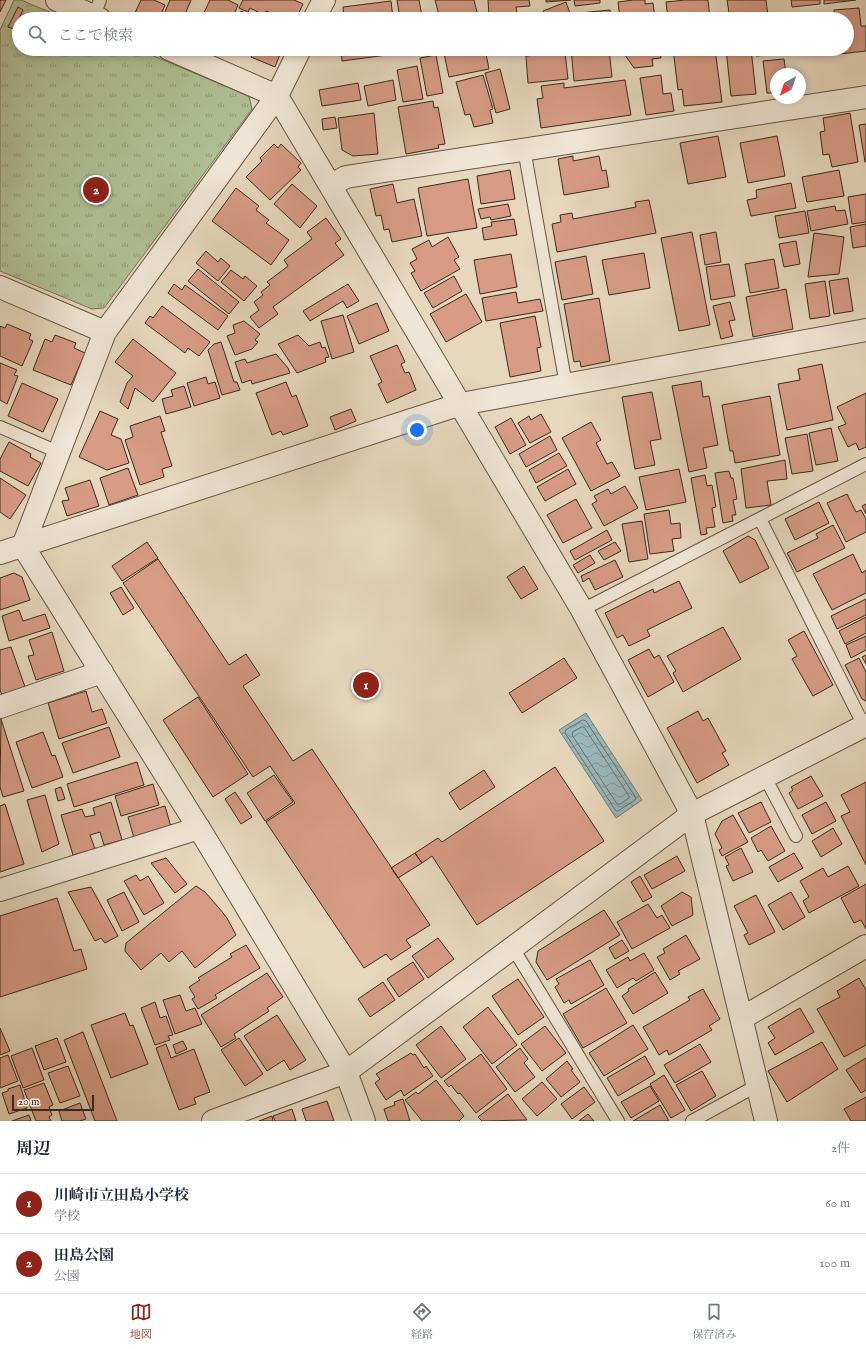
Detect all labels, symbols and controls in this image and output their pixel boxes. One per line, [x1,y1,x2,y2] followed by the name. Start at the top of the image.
[12,12,854,56] search box
[26,23,48,45] icon: search
[58,26,133,45] text: ここで検索
[770,68,806,104] north arrow
[83,175,109,205] pin: 2
[407,420,427,440] your location
[353,670,379,700] pin: 1
[12,1093,94,1112] scale bar
[18,1095,39,1109] text: 20 m
[16,1139,50,1160] text: 周辺
[831,1140,850,1157] text: 2件
[54,1186,189,1205] text: 川崎市立田島小学校
[27,1195,31,1212] text: 1
[825,1195,850,1212] text: 60 m
[54,1208,80,1225] text: 学校
[54,1246,114,1265] text: 田島公園
[26,1255,32,1272] text: 2
[820,1255,850,1272] text: 100 m
[54,1268,80,1285] text: 公園
[130,1301,152,1342] tab: 地図
[411,1301,433,1342] tab: 経路
[692,1301,736,1342] tab: 保存済み

